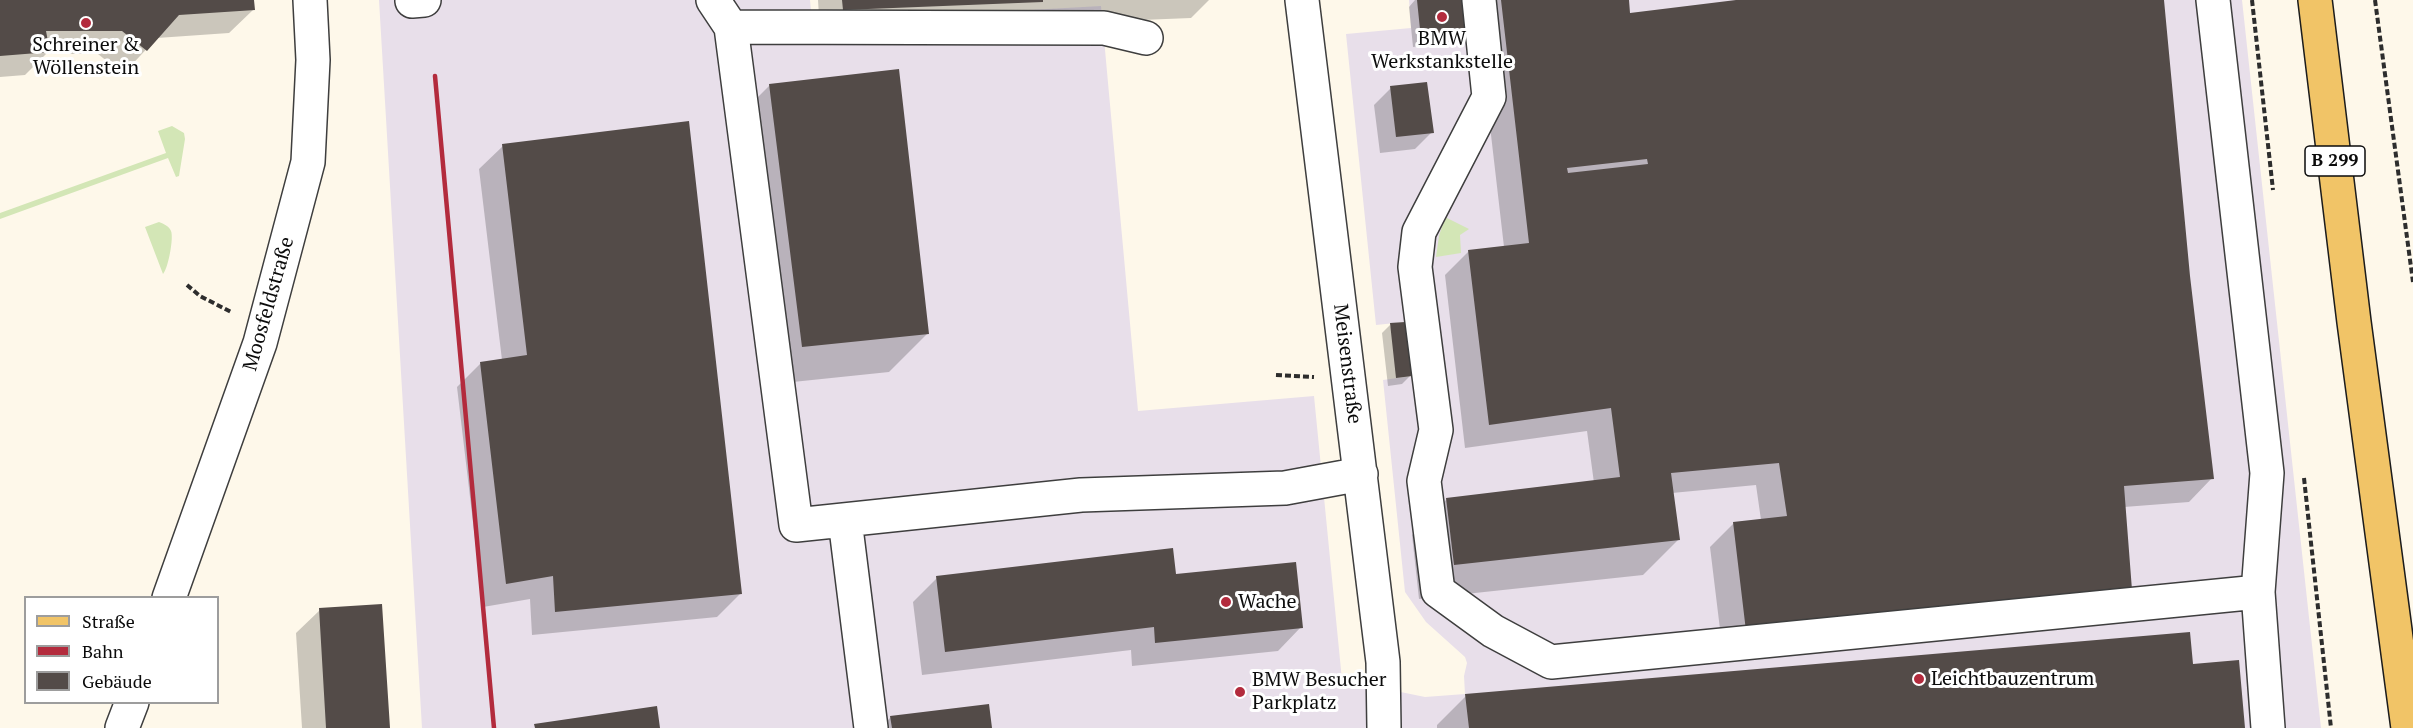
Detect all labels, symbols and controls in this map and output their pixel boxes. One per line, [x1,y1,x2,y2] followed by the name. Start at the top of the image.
[1435,10,1449,24] marker: BMW Werkstankstelle
[79,16,93,30] marker: Schreiner & Wöllenstein
[1371,27,1513,74] place label: BMW Werkstankstelle
[32,33,140,80] place label: Schreiner & Wöllenstein
[2305,146,2365,176] road number: B 299
[238,234,300,374] street label: Moosfeldstraße
[1328,303,1366,425] street label: Meisenstraße
[1238,590,1297,614] place label: Wache
[1219,595,1233,609] marker: Wache
[24,596,219,704] legend
[82,609,135,633] text: Straße
[82,639,123,663] text: Bahn
[1931,667,2094,691] place label: Leichtbauzentrum
[1252,668,1386,715] place label: BMW Besucher Parkplatz
[82,669,152,693] text: Gebäude
[1912,672,1926,686] marker: Leichtbauzentrum
[1233,685,1247,699] marker: BMW Besucher Parkplatz

